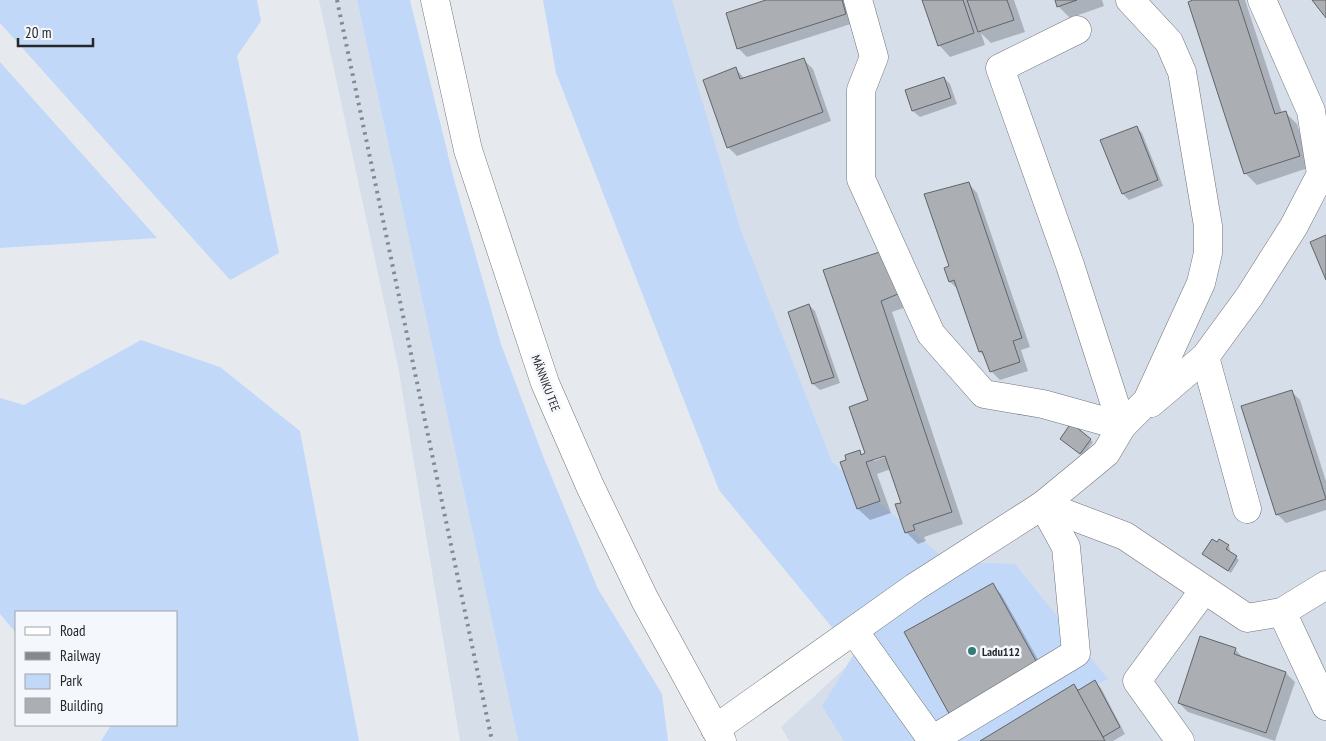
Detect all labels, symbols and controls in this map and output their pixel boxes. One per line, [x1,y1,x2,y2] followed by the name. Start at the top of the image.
[18,15,92,47] scale bar
[25,23,51,42] text: 20 m
[528,353,564,413] street label: MÄNNIKU TEE
[15,611,178,726] legend
[60,621,86,640] text: Road
[982,644,1020,659] place label: Ladu112
[966,645,978,657] marker: Ladu112
[60,646,101,665] text: Railway
[60,671,82,690] text: Park
[60,696,103,715] text: Building

